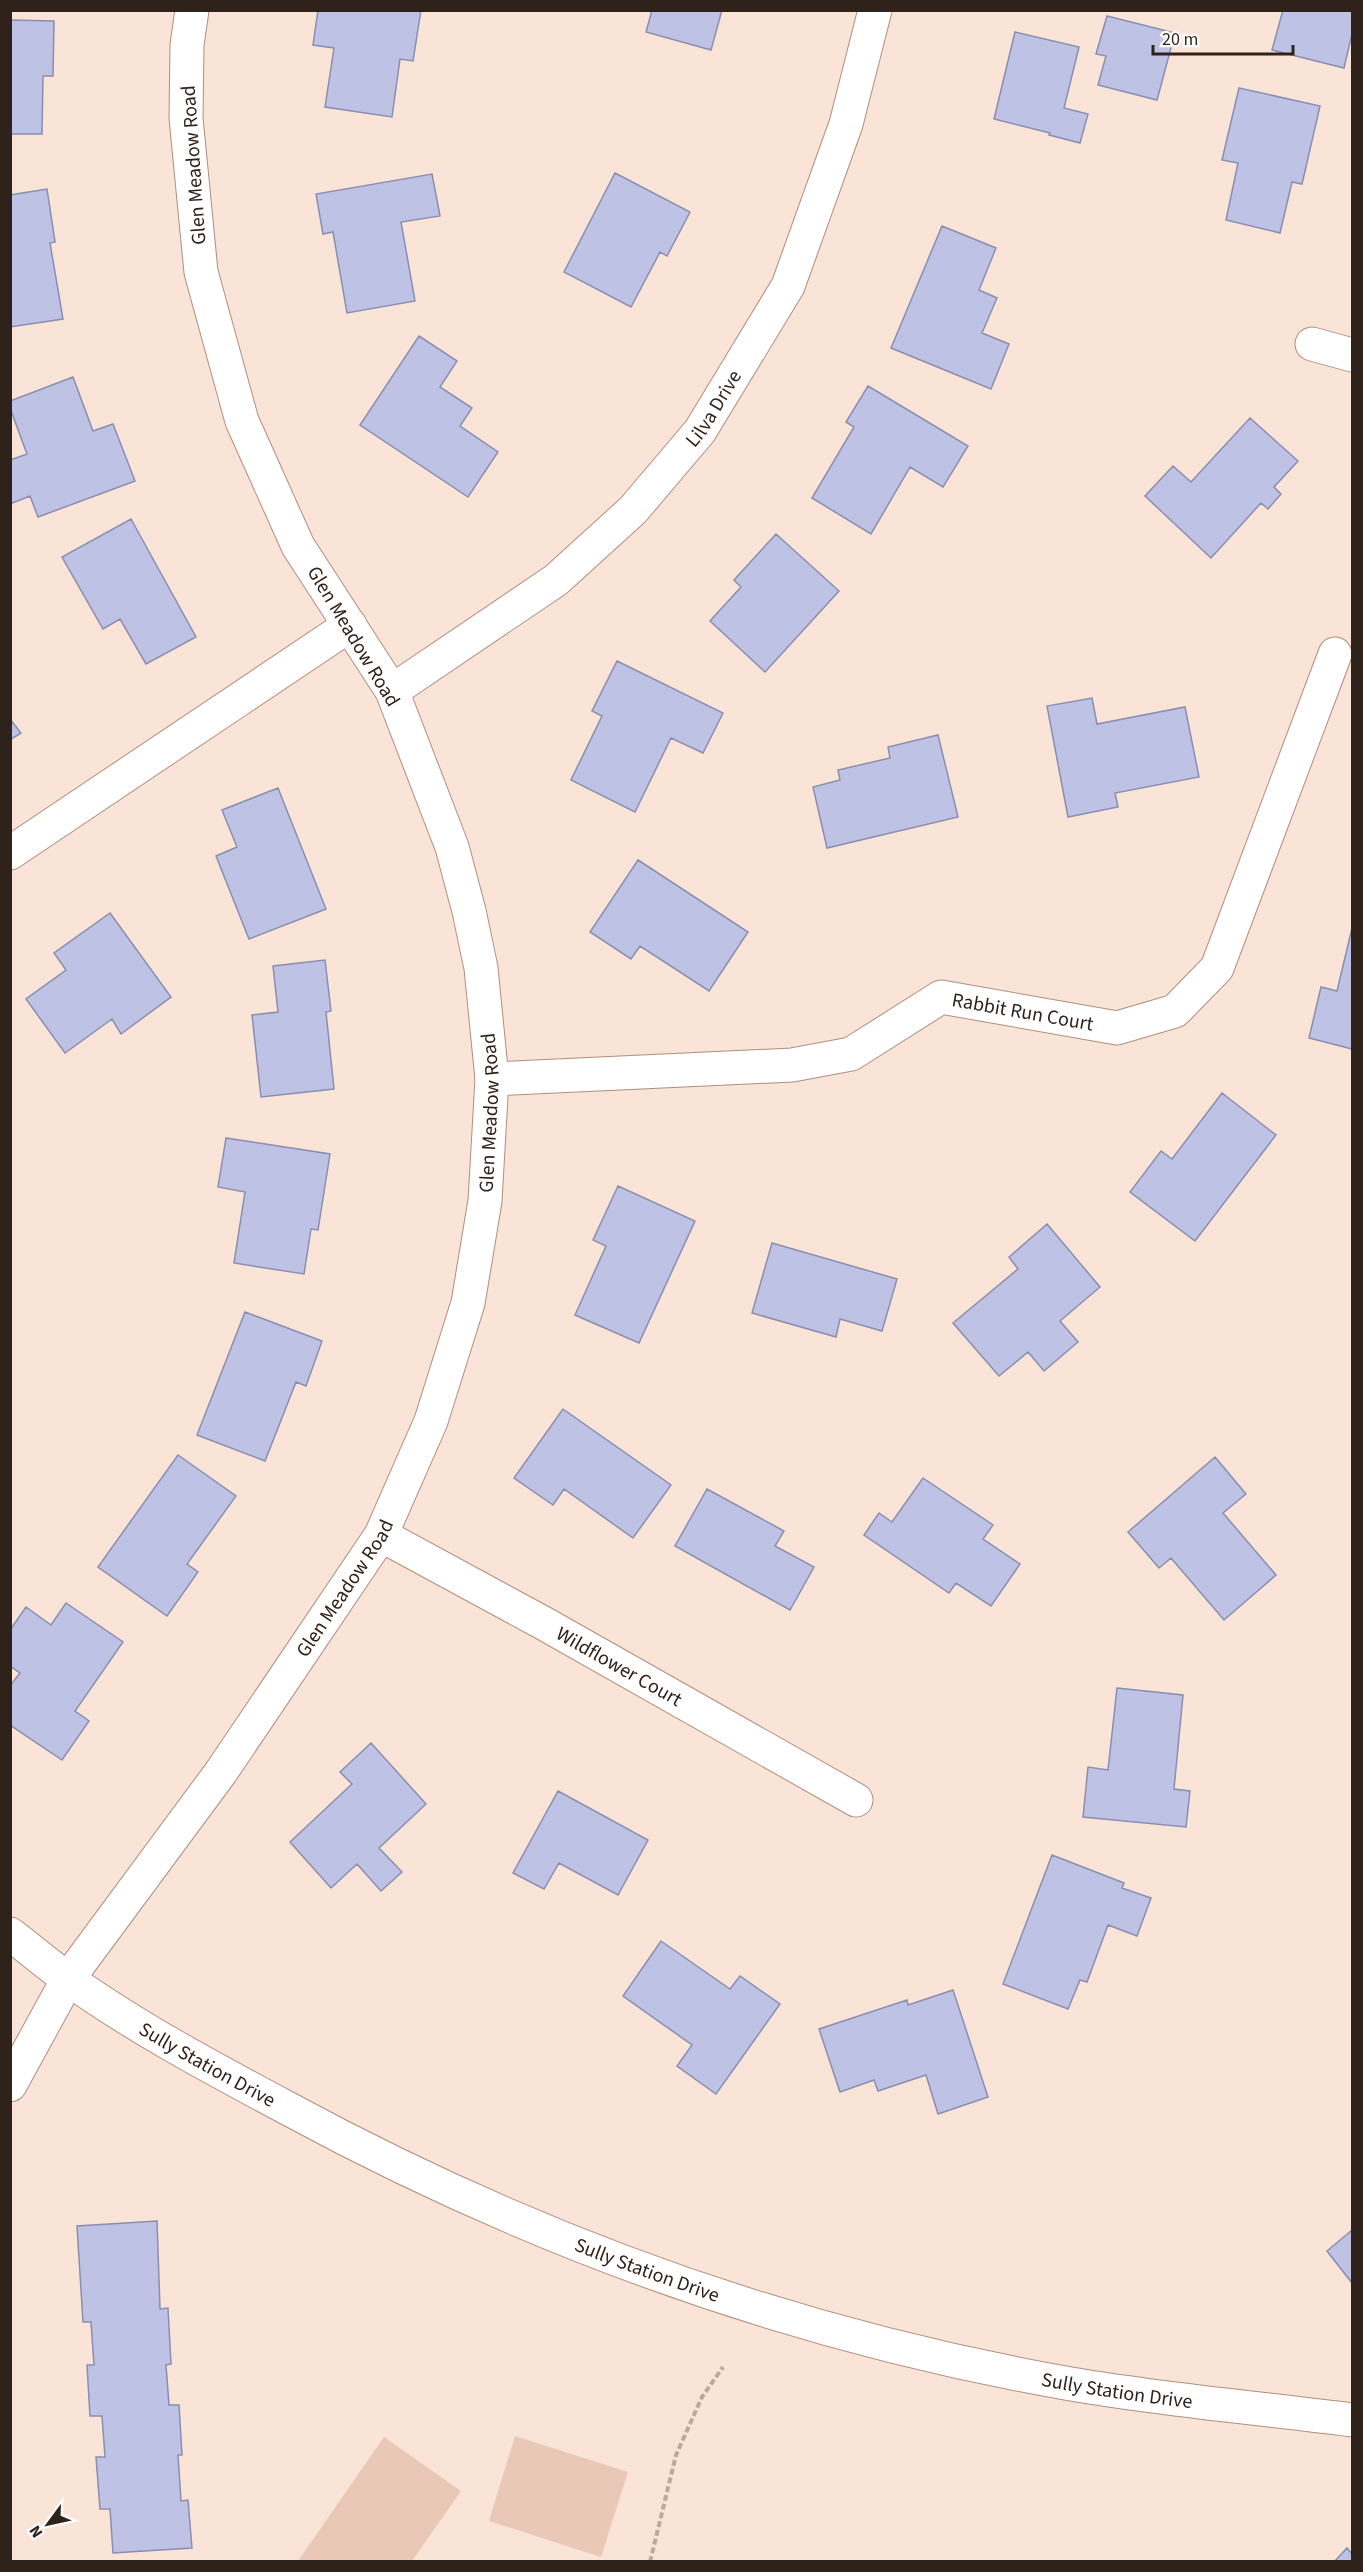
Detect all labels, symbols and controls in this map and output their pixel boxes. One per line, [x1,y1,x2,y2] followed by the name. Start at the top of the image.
[1153,18,1292,56] scale bar
[1162,27,1198,52] text: 20 m
[174,84,214,246] street label: Glen Meadow Road
[679,365,749,454] street label: Lilva Drive
[300,561,406,712] street label: Glen Meadow Road
[950,986,1096,1039] street label: Rabbit Run Court
[472,1032,507,1194] street label: Glen Meadow Road
[290,1515,401,1663] street label: Glen Meadow Road
[551,1620,687,1714] street label: Wildflower Court
[133,2016,280,2114] street label: Sully Station Drive
[570,2231,723,2310] street label: Sully Station Drive
[1039,2366,1194,2416] street label: Sully Station Drive
[18,2494,78,2554] north arrow
[24,2521,48,2542] text: N

